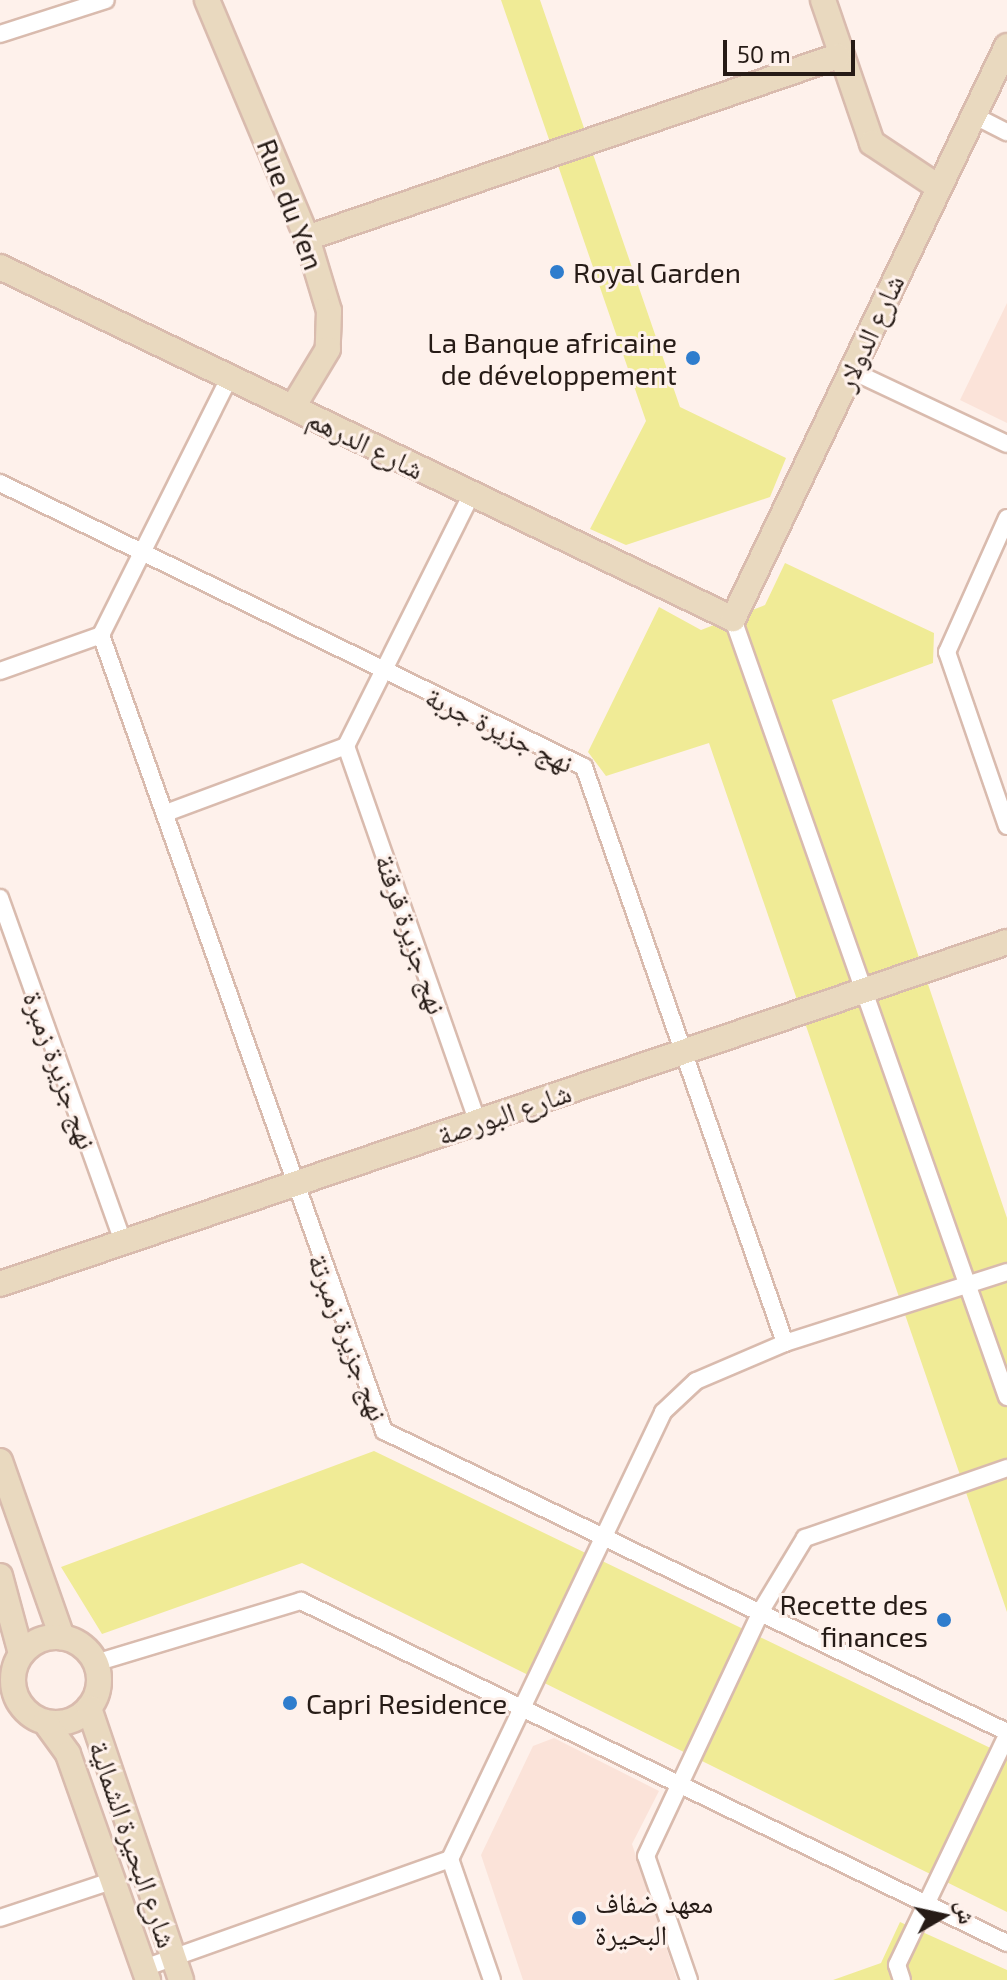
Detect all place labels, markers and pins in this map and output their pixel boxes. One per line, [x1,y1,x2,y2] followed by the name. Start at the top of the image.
[573,255,742,289] place label: Royal Garden
[548,263,566,281] marker: Royal Garden
[427,325,677,391] place label: La Banque africaine de développement
[684,349,702,367] marker: La Banque africaine de développement
[779,1587,928,1653] place label: Recette des finances
[935,1611,953,1629] marker: Recette des finances
[306,1686,507,1720] place label: Capri Residence
[281,1694,299,1712] marker: Capri Residence
[595,1885,713,1951] place label: معهد ضفاف البحيرة
[570,1909,588,1927] marker: معهد ضفاف البحيرة

